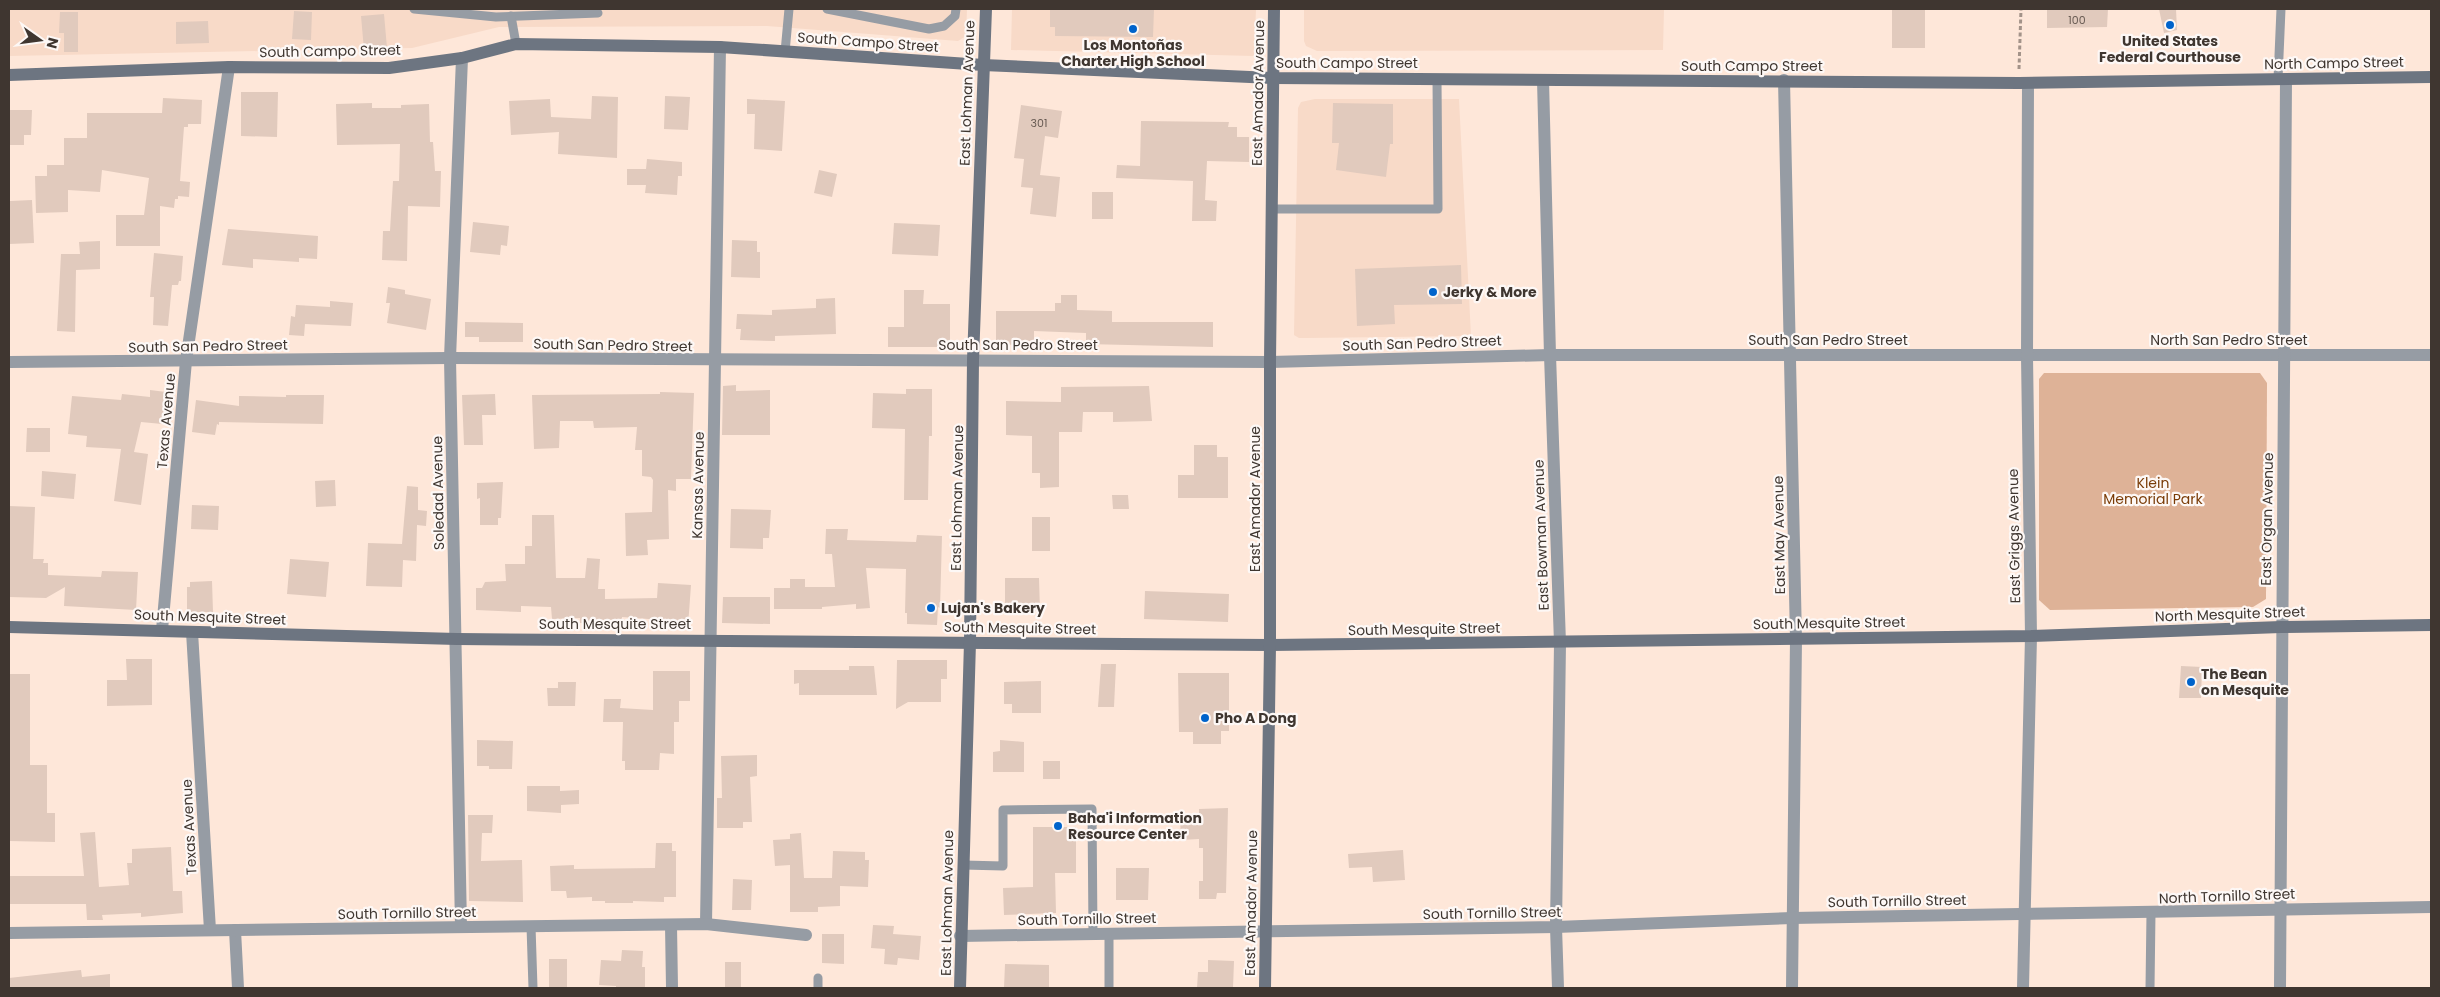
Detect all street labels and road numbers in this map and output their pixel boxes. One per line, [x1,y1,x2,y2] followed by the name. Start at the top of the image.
[954,19,980,166] street label: East Lohman Avenue
[1247,19,1269,166] street label: East Amador Avenue
[797,27,939,57] street label: South Campo Street
[259,40,401,62] street label: South Campo Street
[2264,52,2404,74] street label: North Campo Street
[1276,53,1418,73] street label: South Campo Street
[1681,56,1823,76] street label: South Campo Street
[1342,330,1502,356] street label: South San Pedro Street
[1748,330,1908,350] street label: South San Pedro Street
[2150,330,2308,350] street label: North San Pedro Street
[533,334,693,356] street label: South San Pedro Street
[128,335,288,357] street label: South San Pedro Street
[938,335,1098,355] street label: South San Pedro Street
[152,372,180,470] street label: Texas Avenue
[946,425,968,571] street label: East Lohman Avenue
[1245,426,1265,572] street label: East Amador Avenue
[687,431,709,539] street label: Kansas Avenue
[427,436,449,550] street label: Soledad Avenue
[2256,452,2278,586] street label: East Organ Avenue
[1528,459,1554,611] street label: East Bowman Avenue
[2003,468,2025,604] street label: East Griggs Avenue
[1768,475,1790,594] street label: East May Avenue
[2155,601,2305,627] street label: North Mesquite Street
[134,604,286,630] street label: South Mesquite Street
[1753,612,1905,634] street label: South Mesquite Street
[539,614,691,634] street label: South Mesquite Street
[944,617,1096,639] street label: South Mesquite Street
[1348,618,1500,640] street label: South Mesquite Street
[176,778,201,875] street label: Texas Avenue
[1240,829,1262,976] street label: East Amador Avenue
[936,830,958,976] street label: East Lohman Avenue
[2158,884,2296,908] street label: North Tornillo Street
[1828,890,1966,912] street label: South Tornillo Street
[338,902,476,924] street label: South Tornillo Street
[1423,902,1561,924] street label: South Tornillo Street
[1018,908,1156,930] street label: South Tornillo Street

